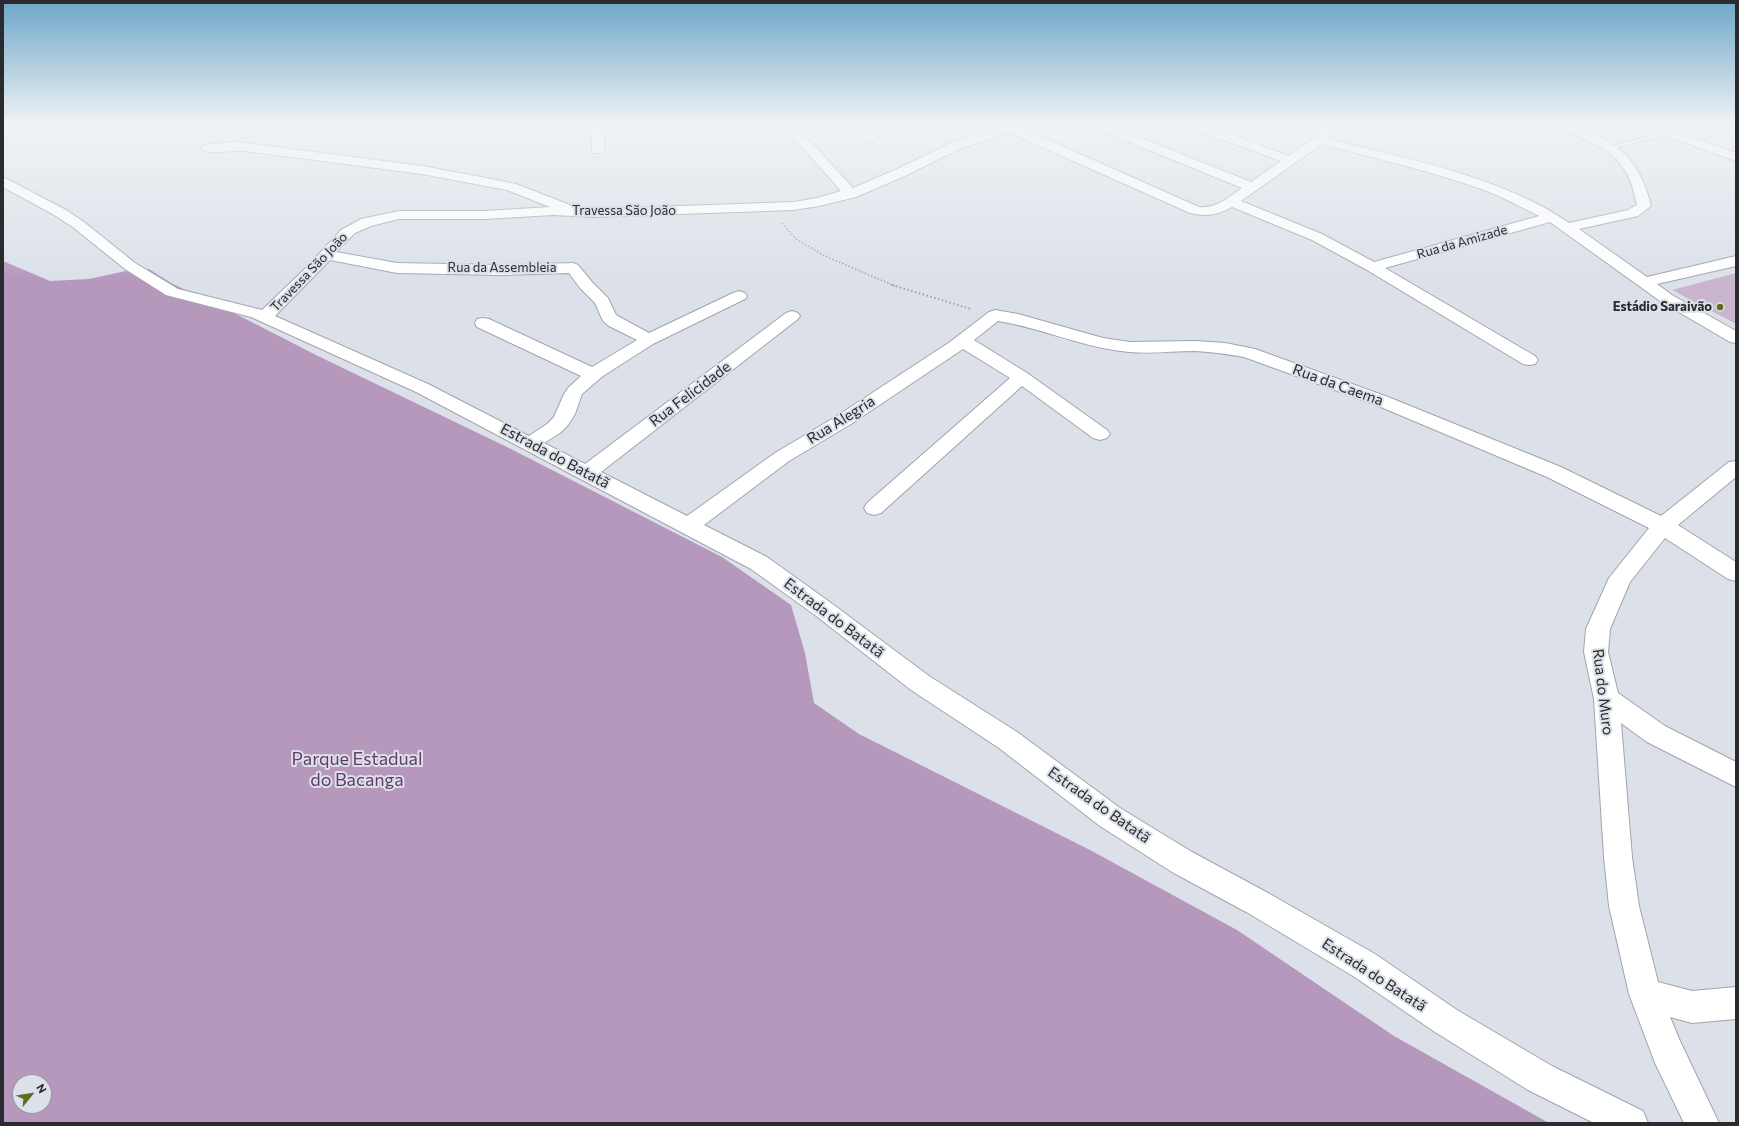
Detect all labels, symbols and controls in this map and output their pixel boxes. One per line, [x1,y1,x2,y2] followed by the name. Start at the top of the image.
[572,203,676,219] street label: Travessa São João
[1415,222,1509,262] street label: Rua da Amizade
[267,229,351,315] street label: Travessa São João
[448,260,556,276] street label: Rua da Assembleia
[1613,299,1712,315] place label: Estádio Saraivão
[1715,302,1725,312] marker: Estádio Saraivão
[646,358,734,430] street label: Rua Felicidade
[1290,360,1386,410] street label: Rua da Caema
[804,392,878,448] street label: Rua Alegria
[497,420,613,492] street label: Estrada do Batatã
[780,574,888,662] street label: Estrada do Batatã
[1589,648,1617,736] street label: Rua do Muro
[291,748,423,790] park label: Parque Estadual do Bacanga
[1044,763,1154,847] street label: Estrada do Batatã
[1318,935,1430,1015] street label: Estrada do Batatã
[12,1074,52,1114] north arrow
[34,1081,50,1095] text: N

